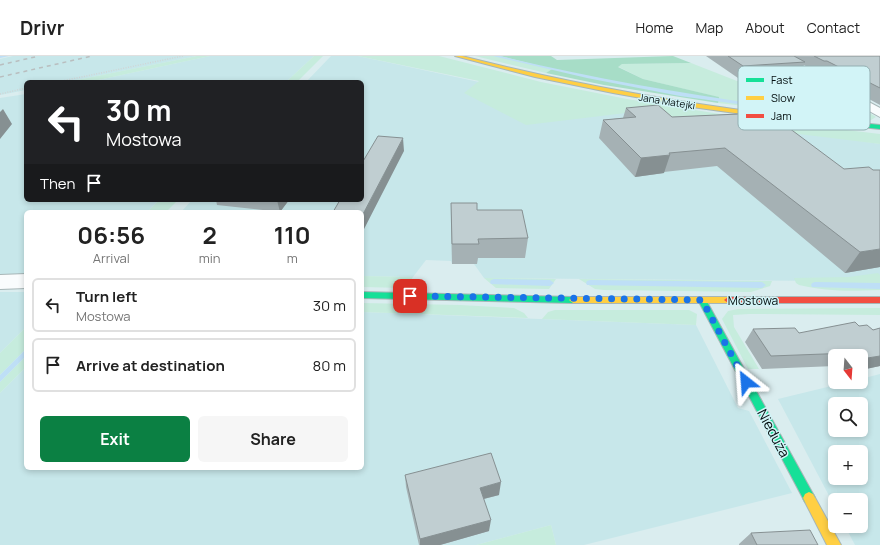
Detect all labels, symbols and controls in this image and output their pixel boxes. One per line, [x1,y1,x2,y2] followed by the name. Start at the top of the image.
[20,15,64,41] text: Drivr
[636,18,673,37] text: Home
[695,18,723,37] text: Map
[745,18,785,37] text: About
[807,18,860,37] text: Contact
[738,66,870,130] legend
[771,72,793,87] text: Fast
[638,90,696,112] street label: Jana Matejki
[771,90,796,105] text: Slow
[106,91,171,129] text: 30 m
[40,96,92,148] icon: left
[771,108,792,123] text: Jam
[106,127,182,151] text: Mostowa
[83,172,105,194] icon: arrive
[40,173,75,194] text: Then
[77,218,145,251] text: 06:56
[202,218,217,251] text: 2
[274,218,311,251] text: 110
[93,249,130,267] text: Arrival
[199,249,220,267] text: min
[287,249,298,267] text: m
[393,279,427,313] pin
[399,285,421,307] icon: arrive
[76,286,138,307] text: Turn left
[728,292,778,309] street label: Mostowa
[42,294,64,316] icon: left
[313,295,346,316] text: 30 m
[76,307,131,325] text: Mostowa
[828,349,868,389] north arrow
[828,349,868,533] map controls
[42,354,64,376] icon: arrive
[76,355,225,376] text: Arrive at destination
[312,355,346,376] text: 80 m
[725,361,767,403] position arrow
[828,397,868,437] button: search
[753,405,795,461] street label: Nieduża
[40,416,190,462] button: Exit
[198,416,348,462] button: Share
[828,445,868,485] button: +
[828,493,868,533] button: −

